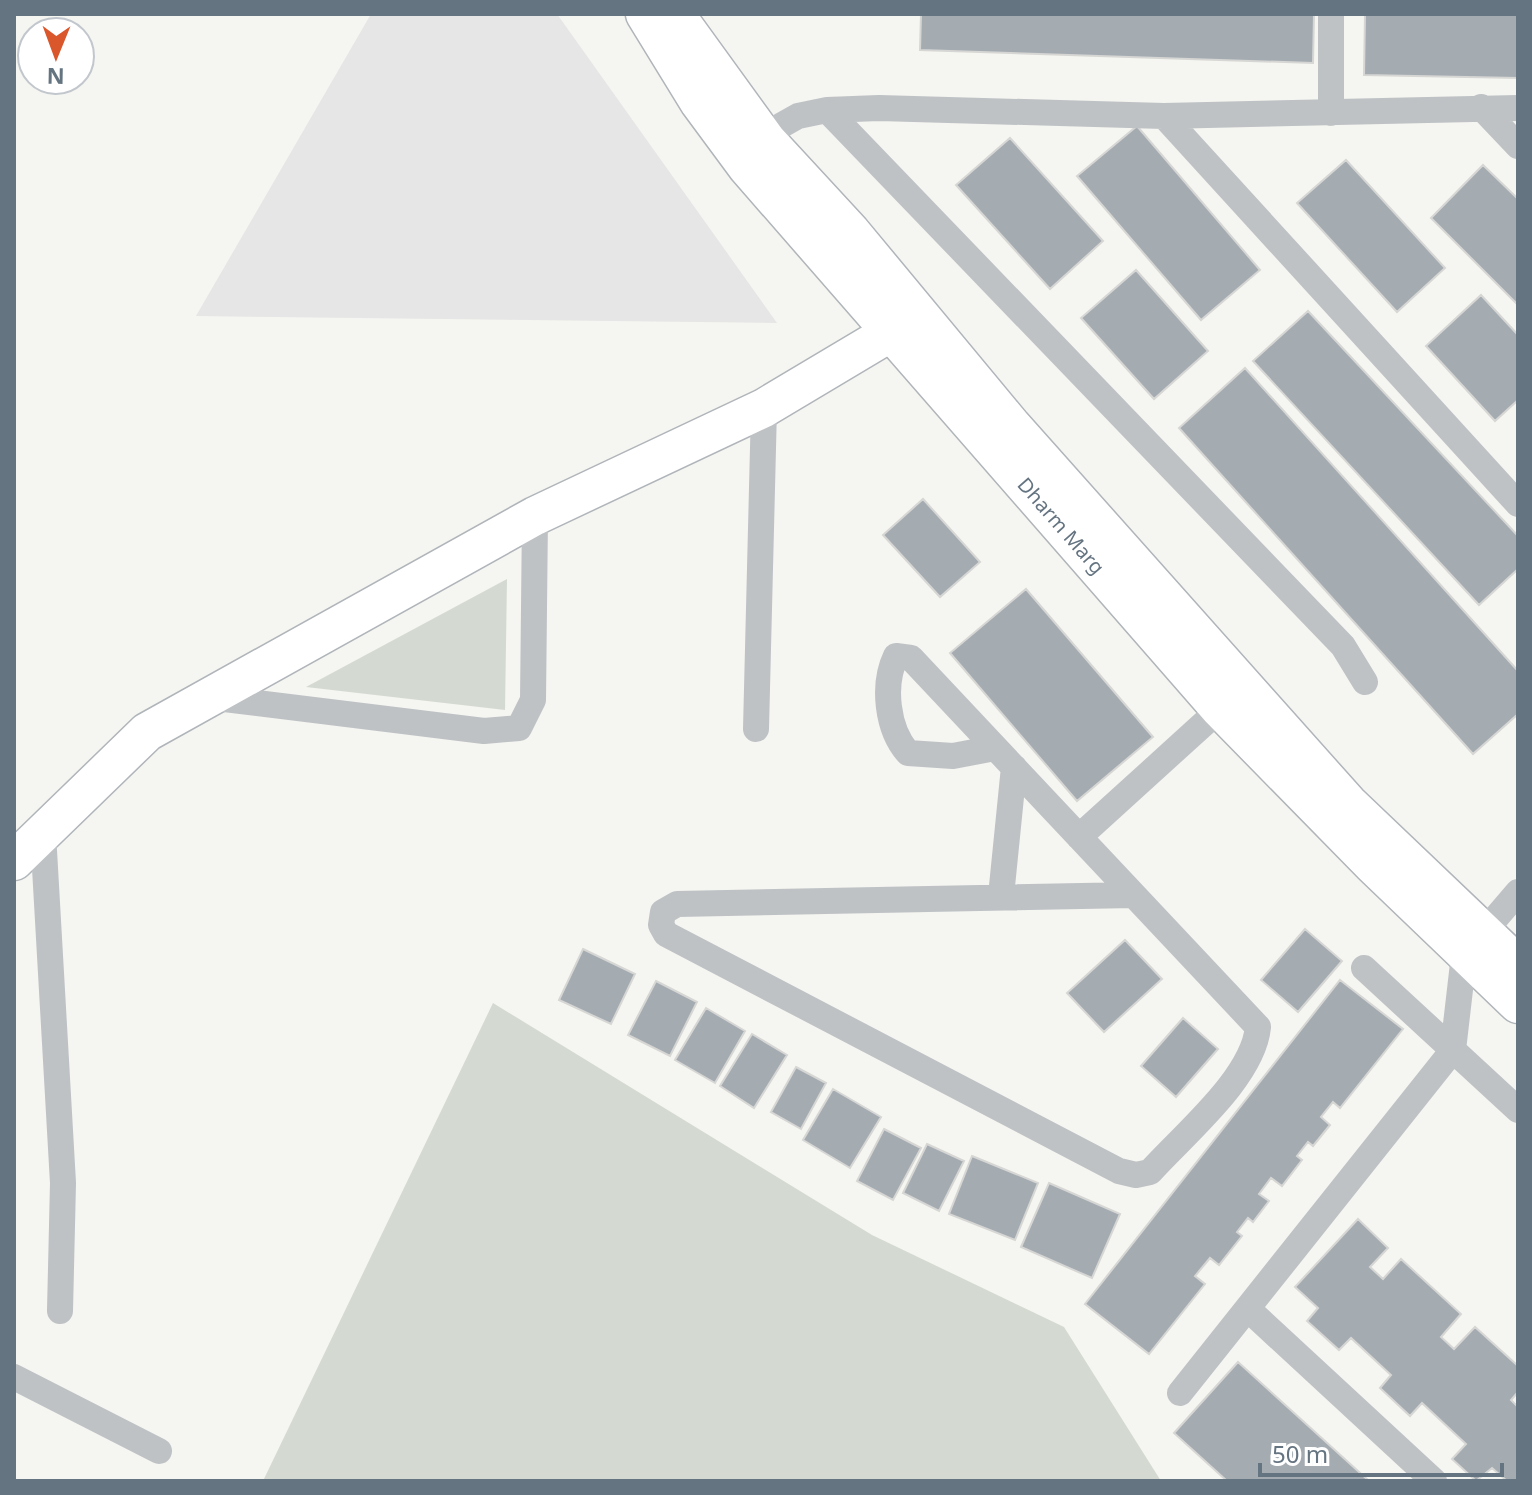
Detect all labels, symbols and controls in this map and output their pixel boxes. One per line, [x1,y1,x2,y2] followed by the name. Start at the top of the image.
[16,16,96,96] north arrow
[46,62,65,92] text: N
[1012,472,1111,580] street label: Dharm Marg
[1260,1427,1502,1477] scale bar
[1272,1437,1328,1470] text: 50 m

